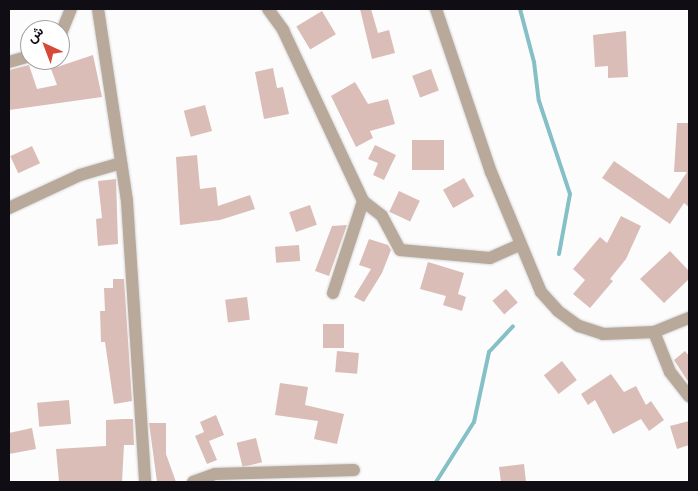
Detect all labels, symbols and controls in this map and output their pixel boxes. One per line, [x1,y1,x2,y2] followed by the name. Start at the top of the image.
[20,20,70,70] north arrow
[23,22,47,46] text: ش

